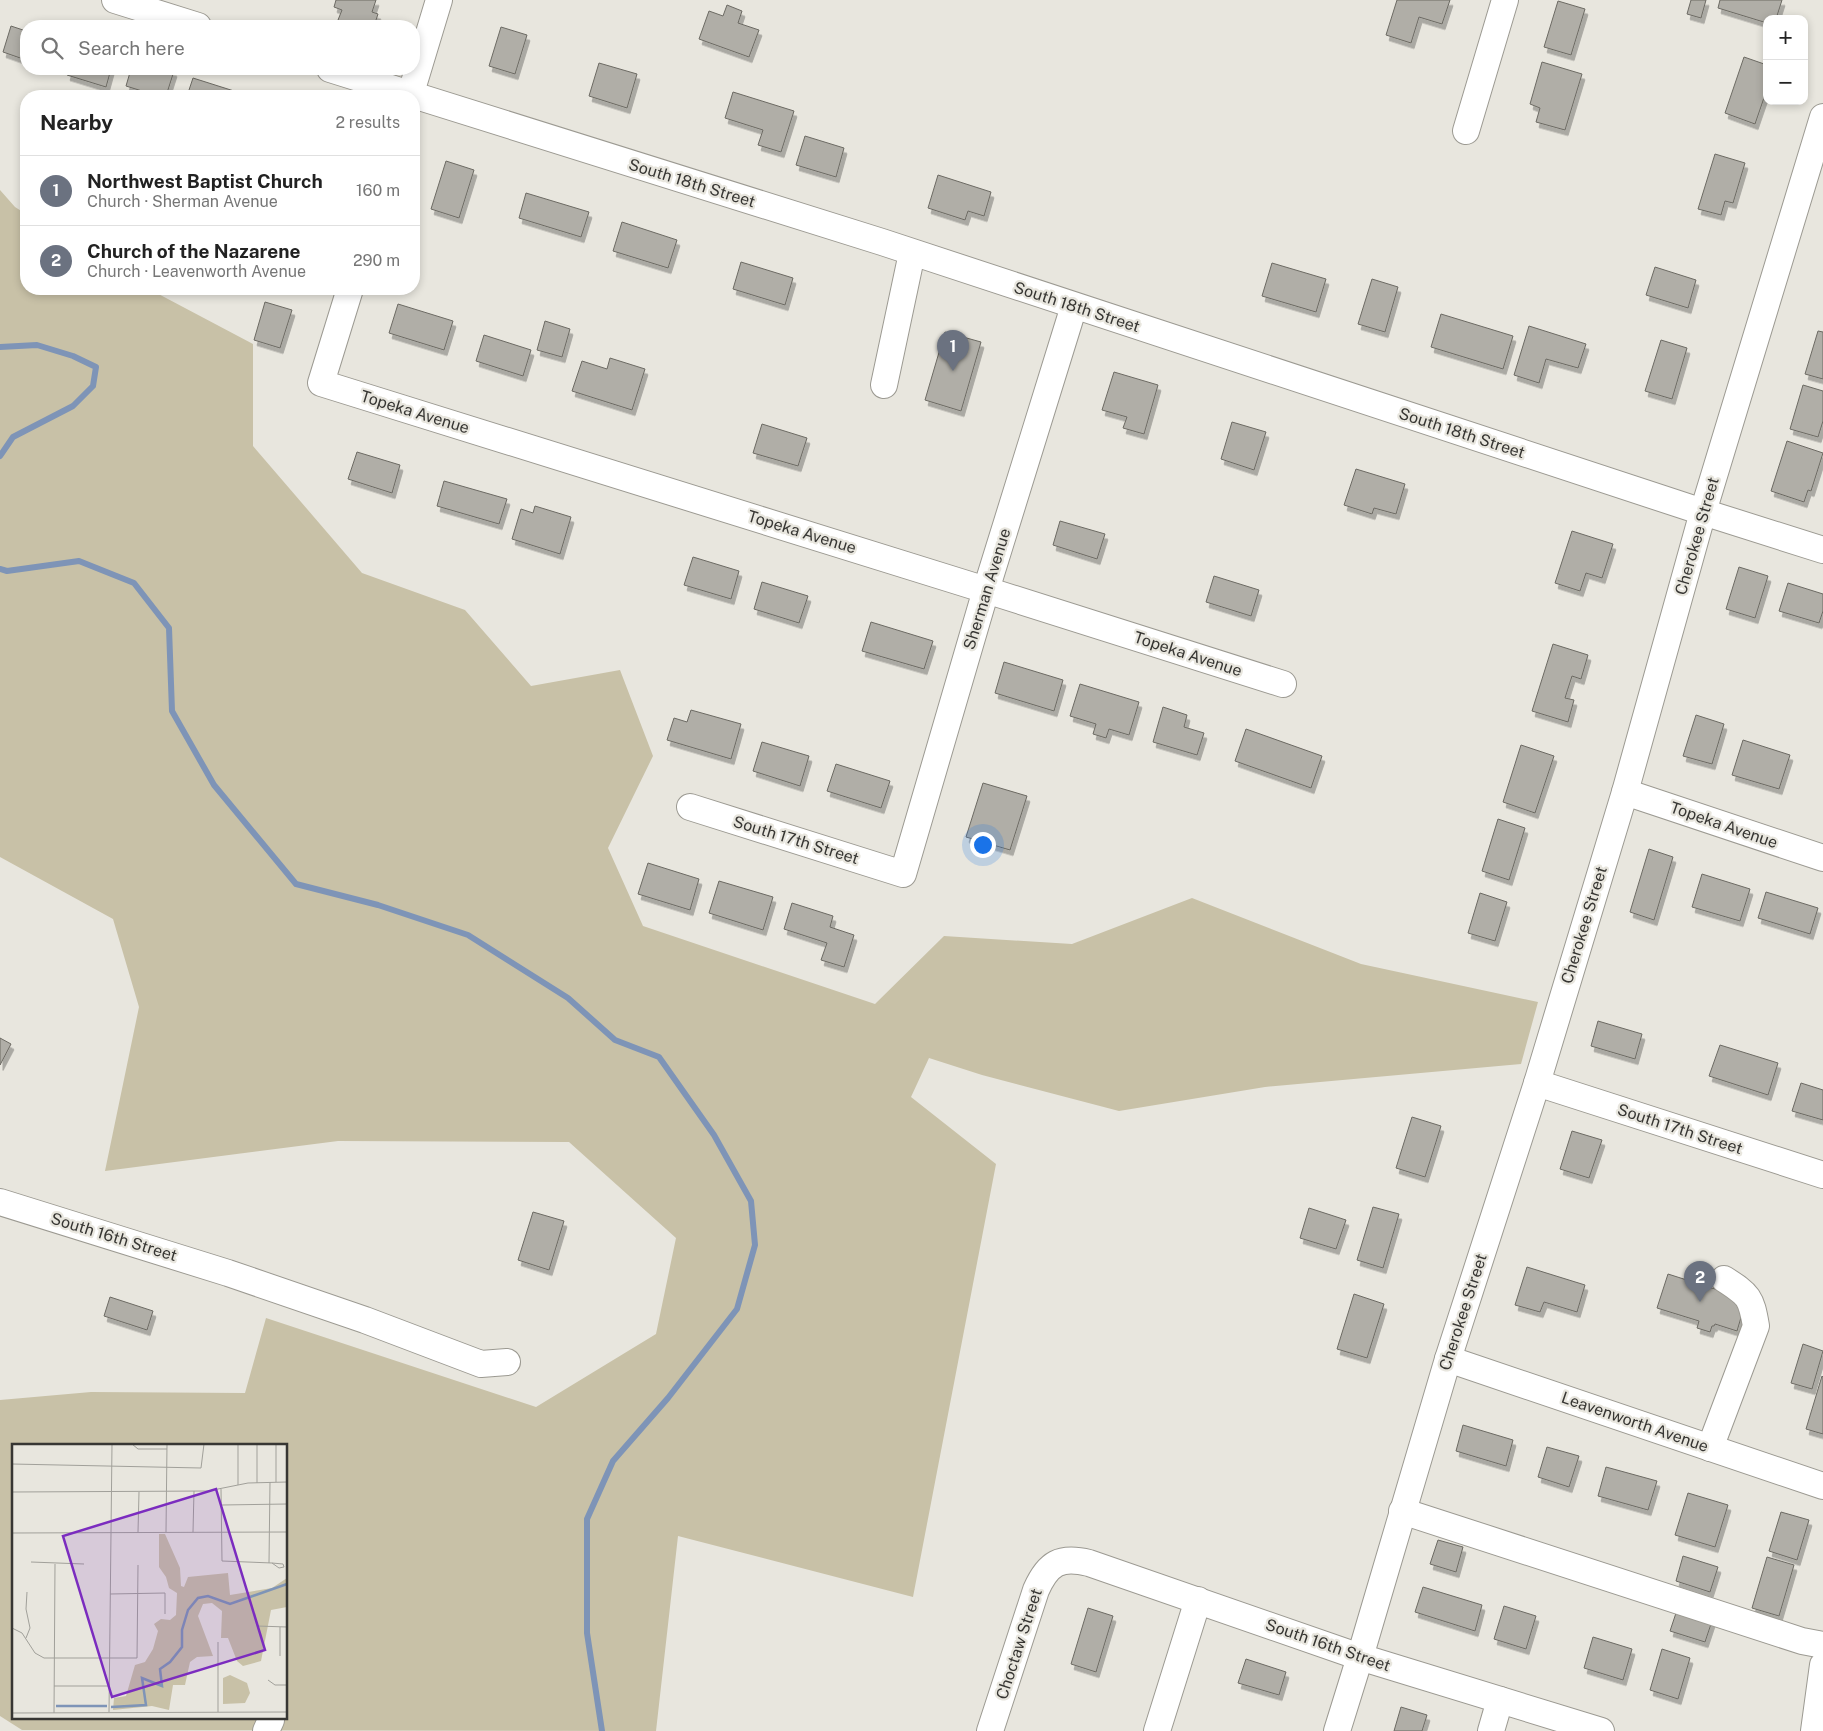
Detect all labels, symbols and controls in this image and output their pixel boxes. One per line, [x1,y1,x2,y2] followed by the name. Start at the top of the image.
[1763,15,1808,105] map controls
[1763,15,1808,60] button: +
[20,20,420,75] search box
[38,34,66,62] icon: search
[78,37,185,59] text: Search here
[1763,60,1808,105] button: −
[40,110,113,135] text: Nearby
[335,113,400,132] text: 2 results
[626,155,758,211] street label: South 18th Street
[87,170,323,192] text: Northwest Baptist Church
[53,181,59,200] text: 1
[356,181,400,200] text: 160 m
[87,192,278,211] text: Church · Sherman Avenue
[87,240,301,262] text: Church of the Nazarene
[51,251,61,270] text: 2
[353,251,400,270] text: 290 m
[87,262,306,281] text: Church · Leavenworth Avenue
[1012,278,1142,336] street label: South 18th Street
[937,330,969,371] pin: 1
[358,386,472,438] street label: Topeka Avenue
[1397,404,1527,462] street label: South 18th Street
[1671,475,1723,597] street label: Cherokee Street
[745,506,859,558] street label: Topeka Avenue
[959,526,1015,652] street label: Sherman Avenue
[1132,628,1244,680] street label: Topeka Avenue
[1668,798,1780,852] street label: Topeka Avenue
[731,812,861,868] street label: South 17th Street
[970,832,996,858] your location
[1557,864,1611,986] street label: Cherokee Street
[1615,1100,1745,1158] street label: South 17th Street
[49,1209,179,1265] street label: South 16th Street
[1435,1251,1491,1373] street label: Cherokee Street
[1684,1261,1716,1302] pin: 2
[1559,1388,1711,1456] street label: Leavenworth Avenue
[12,1444,288,1718] inset map
[992,1586,1046,1702] street label: Choctaw Street
[1263,1615,1393,1675] street label: South 16th Street

